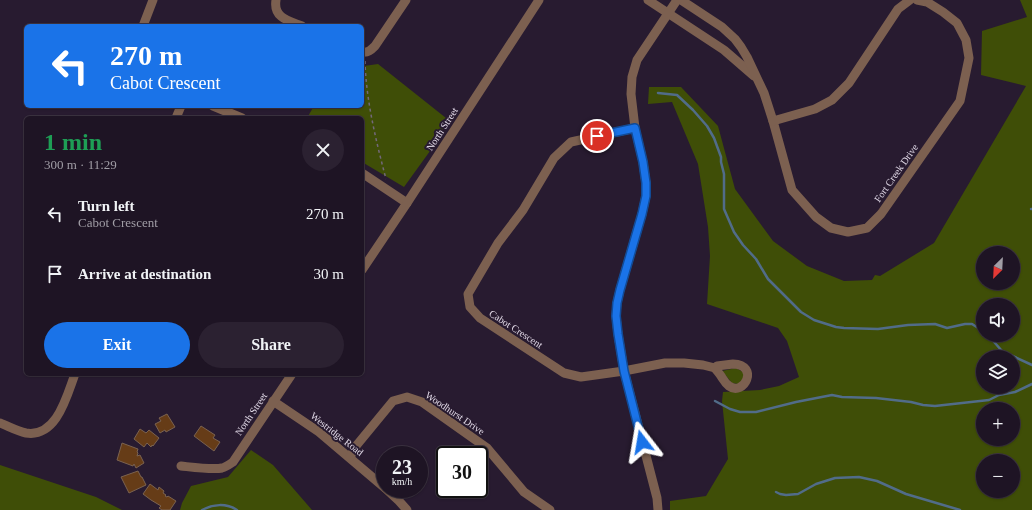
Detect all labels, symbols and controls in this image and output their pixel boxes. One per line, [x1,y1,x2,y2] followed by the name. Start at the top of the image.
[44,40,96,92] icon: left
[110,40,182,71] text: 270 m
[110,73,220,93] text: Cabot Crescent
[424,105,460,153] street label: North Street
[580,119,614,153] pin
[586,125,608,147] icon: arrive
[44,129,102,155] text: 1 min
[302,129,344,171] button: close
[872,141,920,204] street label: Fort Creek Drive
[44,157,117,172] text: 300 m · 11:29
[78,198,135,214] text: Turn left
[44,203,66,225] icon: left
[306,206,344,222] text: 270 m
[78,215,158,230] text: Cabot Crescent
[976,246,1020,290] north arrow
[976,246,1020,498] map controls
[44,263,66,285] icon: arrive
[78,266,211,282] text: Arrive at destination
[314,266,344,282] text: 30 m
[976,298,1020,342] button: sound
[487,308,545,350] street label: Cabot Crescent
[44,322,190,368] button: Exit
[198,322,344,368] button: Share
[976,350,1020,394] button: layers
[423,389,487,437] street label: Woodhurst Drive
[233,390,269,437] street label: North Street
[976,402,1020,446] button: +
[308,410,366,458] street label: Westridge Road
[621,421,663,463] position arrow
[436,446,488,498] speed limit sign: 30
[976,454,1020,498] button: −
[392,456,412,478] text: 23
[392,476,412,487] text: km/h

